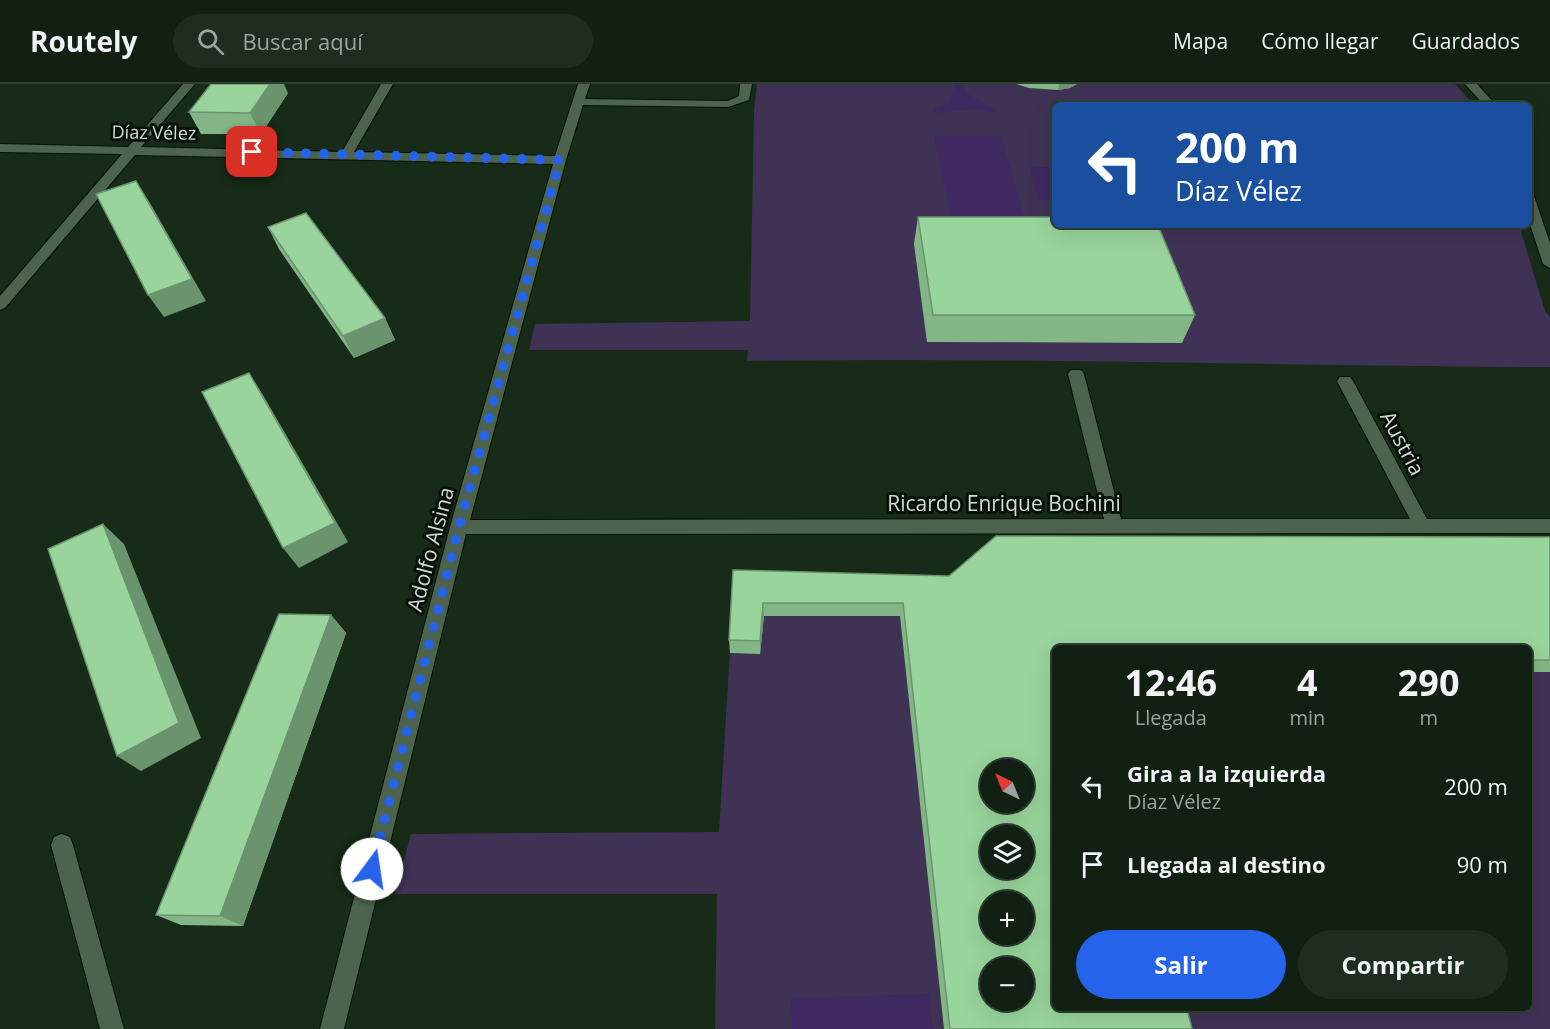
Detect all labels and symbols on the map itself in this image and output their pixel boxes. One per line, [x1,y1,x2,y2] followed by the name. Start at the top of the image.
[111,119,197,145] street label: Díaz Vélez
[226,126,277,177] pin
[1374,406,1432,480] street label: Austria
[400,484,460,614] street label: Adolfo Alsina
[887,489,1121,517] street label: Ricardo Enrique Bochini
[980,759,1034,813] north arrow
[340,837,404,901] position arrow

